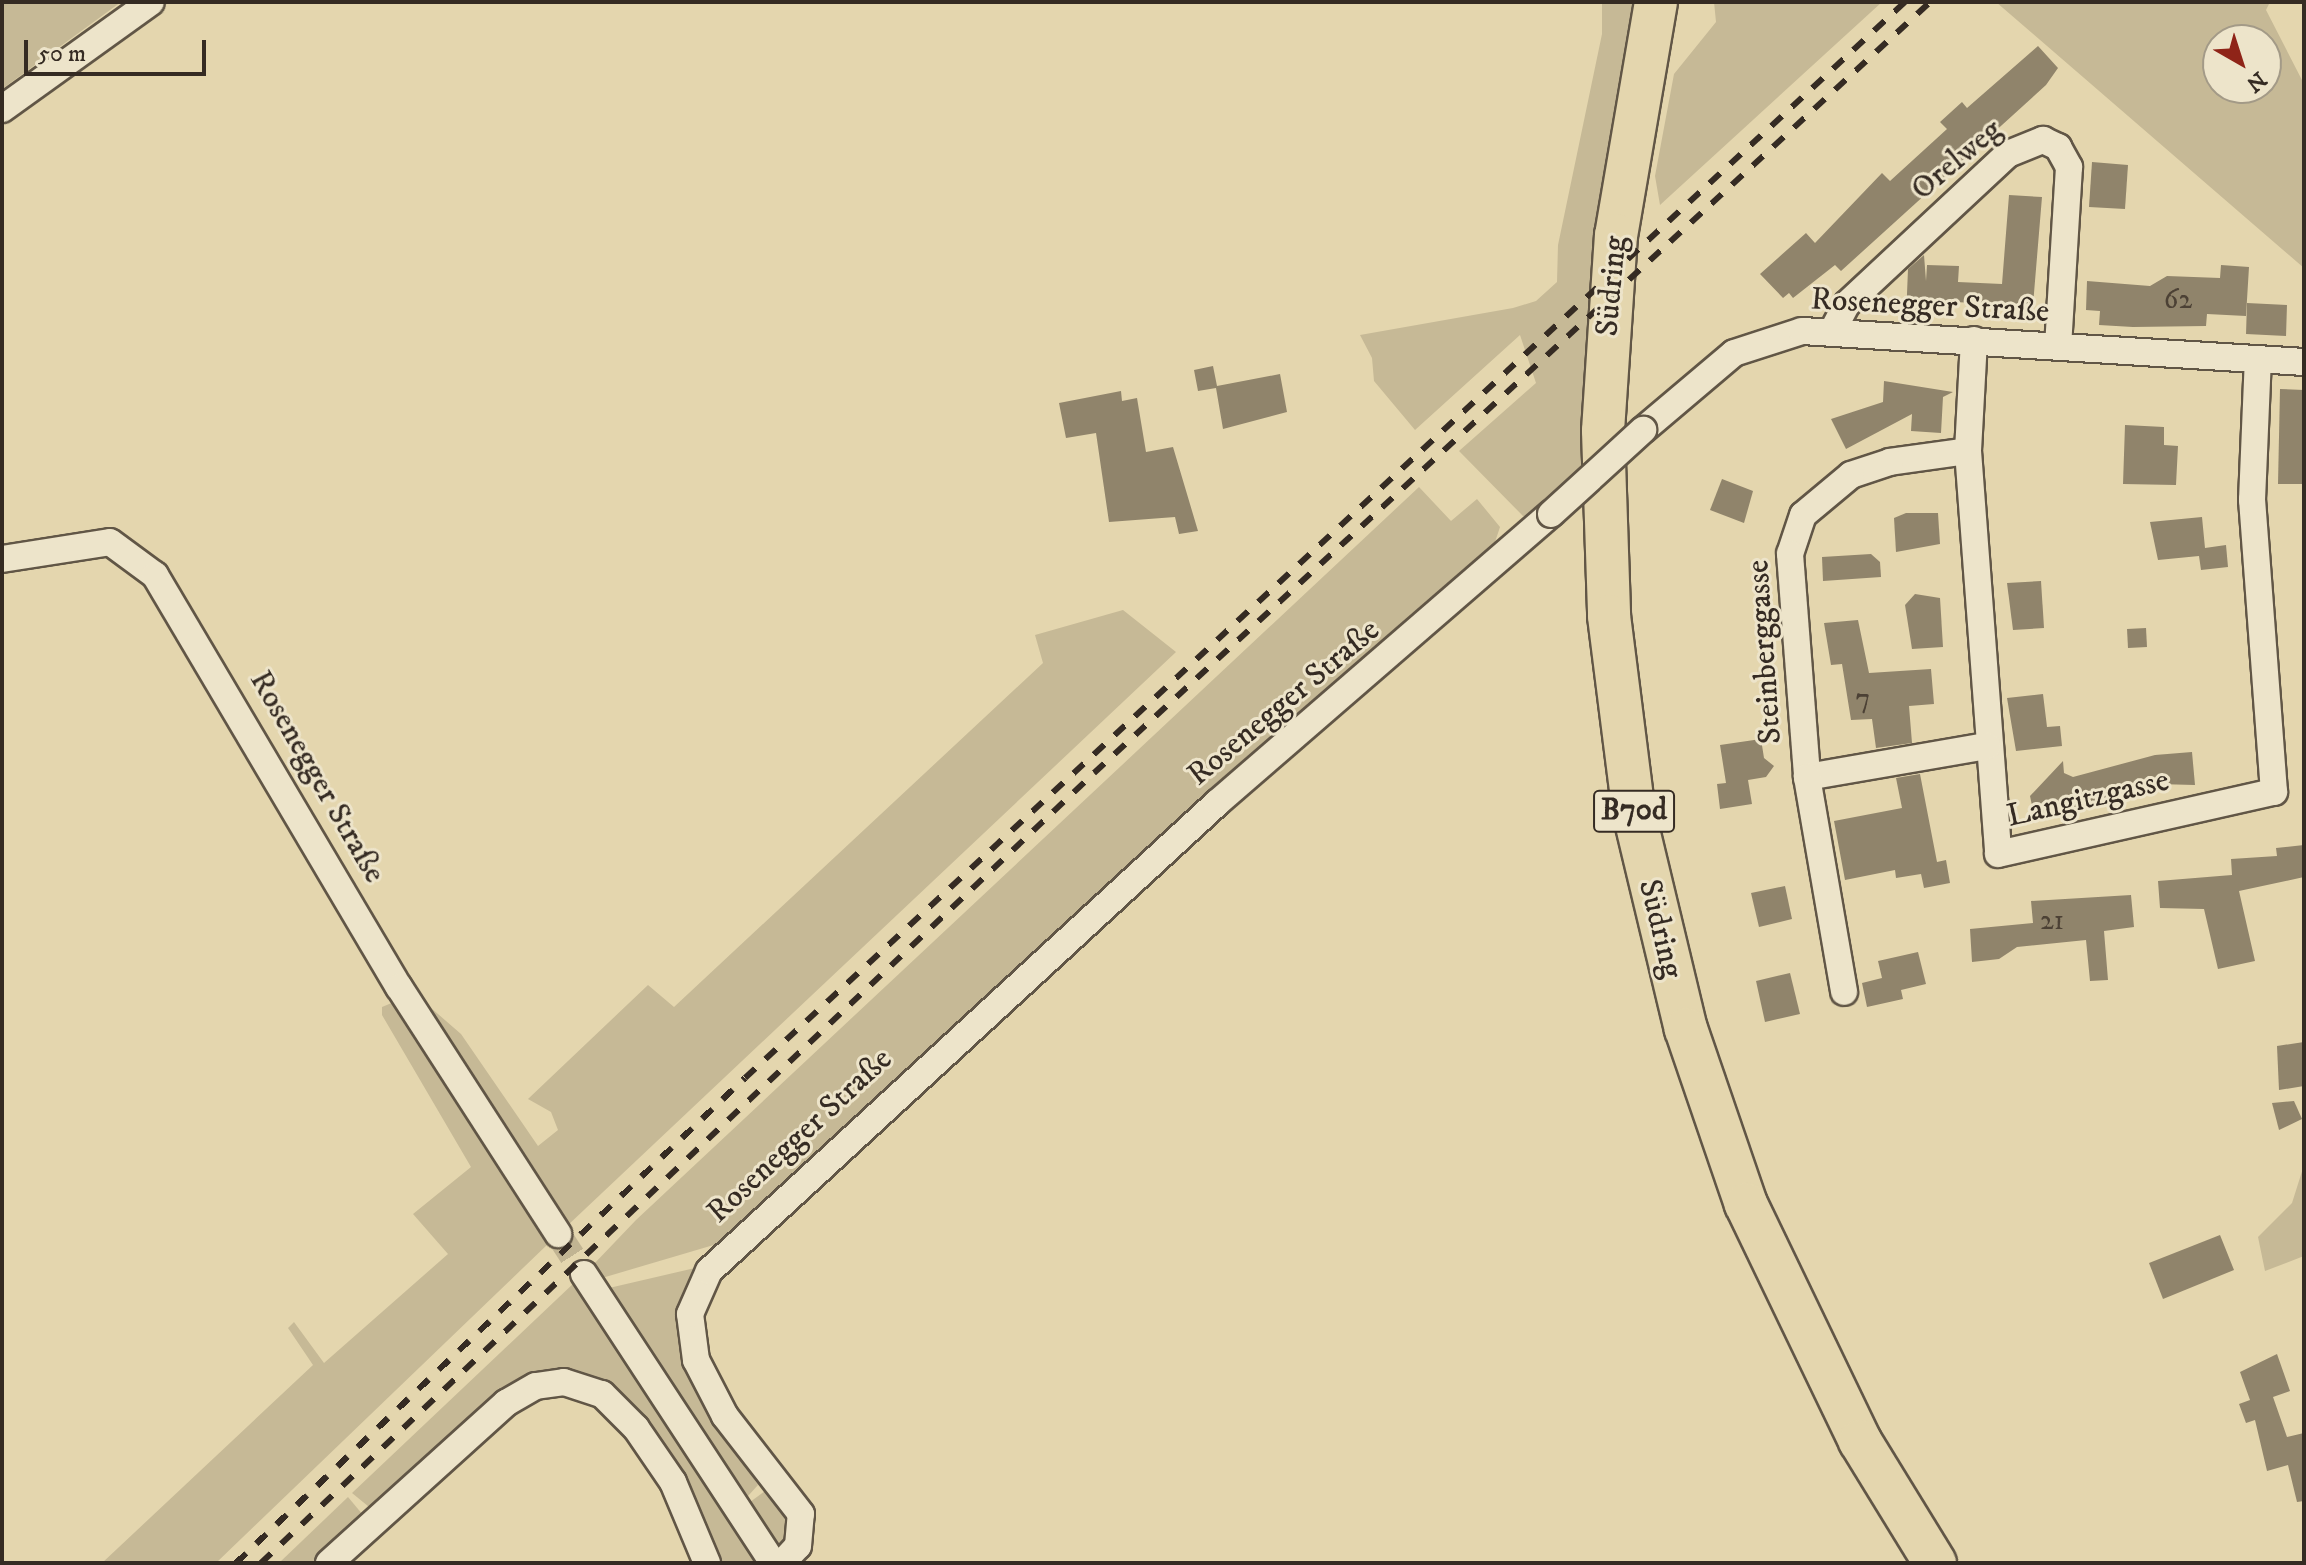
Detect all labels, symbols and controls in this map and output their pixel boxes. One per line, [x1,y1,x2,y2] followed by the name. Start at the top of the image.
[28,24,210,74] scale bar
[2202,24,2282,104] north arrow
[38,39,86,69] text: 50 m
[2241,65,2272,98] text: N
[1904,111,2010,209] street label: Orelweg
[1588,234,1636,338] street label: Südring
[1810,281,2050,331] street label: Rosenegger Straße
[2164,283,2192,317] house number: 62
[1739,559,1791,745] street label: Steinberggasse
[1180,612,1388,794] street label: Rosenegger Straße
[241,664,393,890] street label: Rosenegger Straße
[1856,682,1870,716] house number: 7
[2003,762,2173,836] street label: Langitzgasse
[1592,785,1676,837] road number: B70d
[1629,876,1691,982] street label: Südring
[2040,904,2064,938] house number: 21
[700,1041,900,1231] street label: Rosenegger Straße

